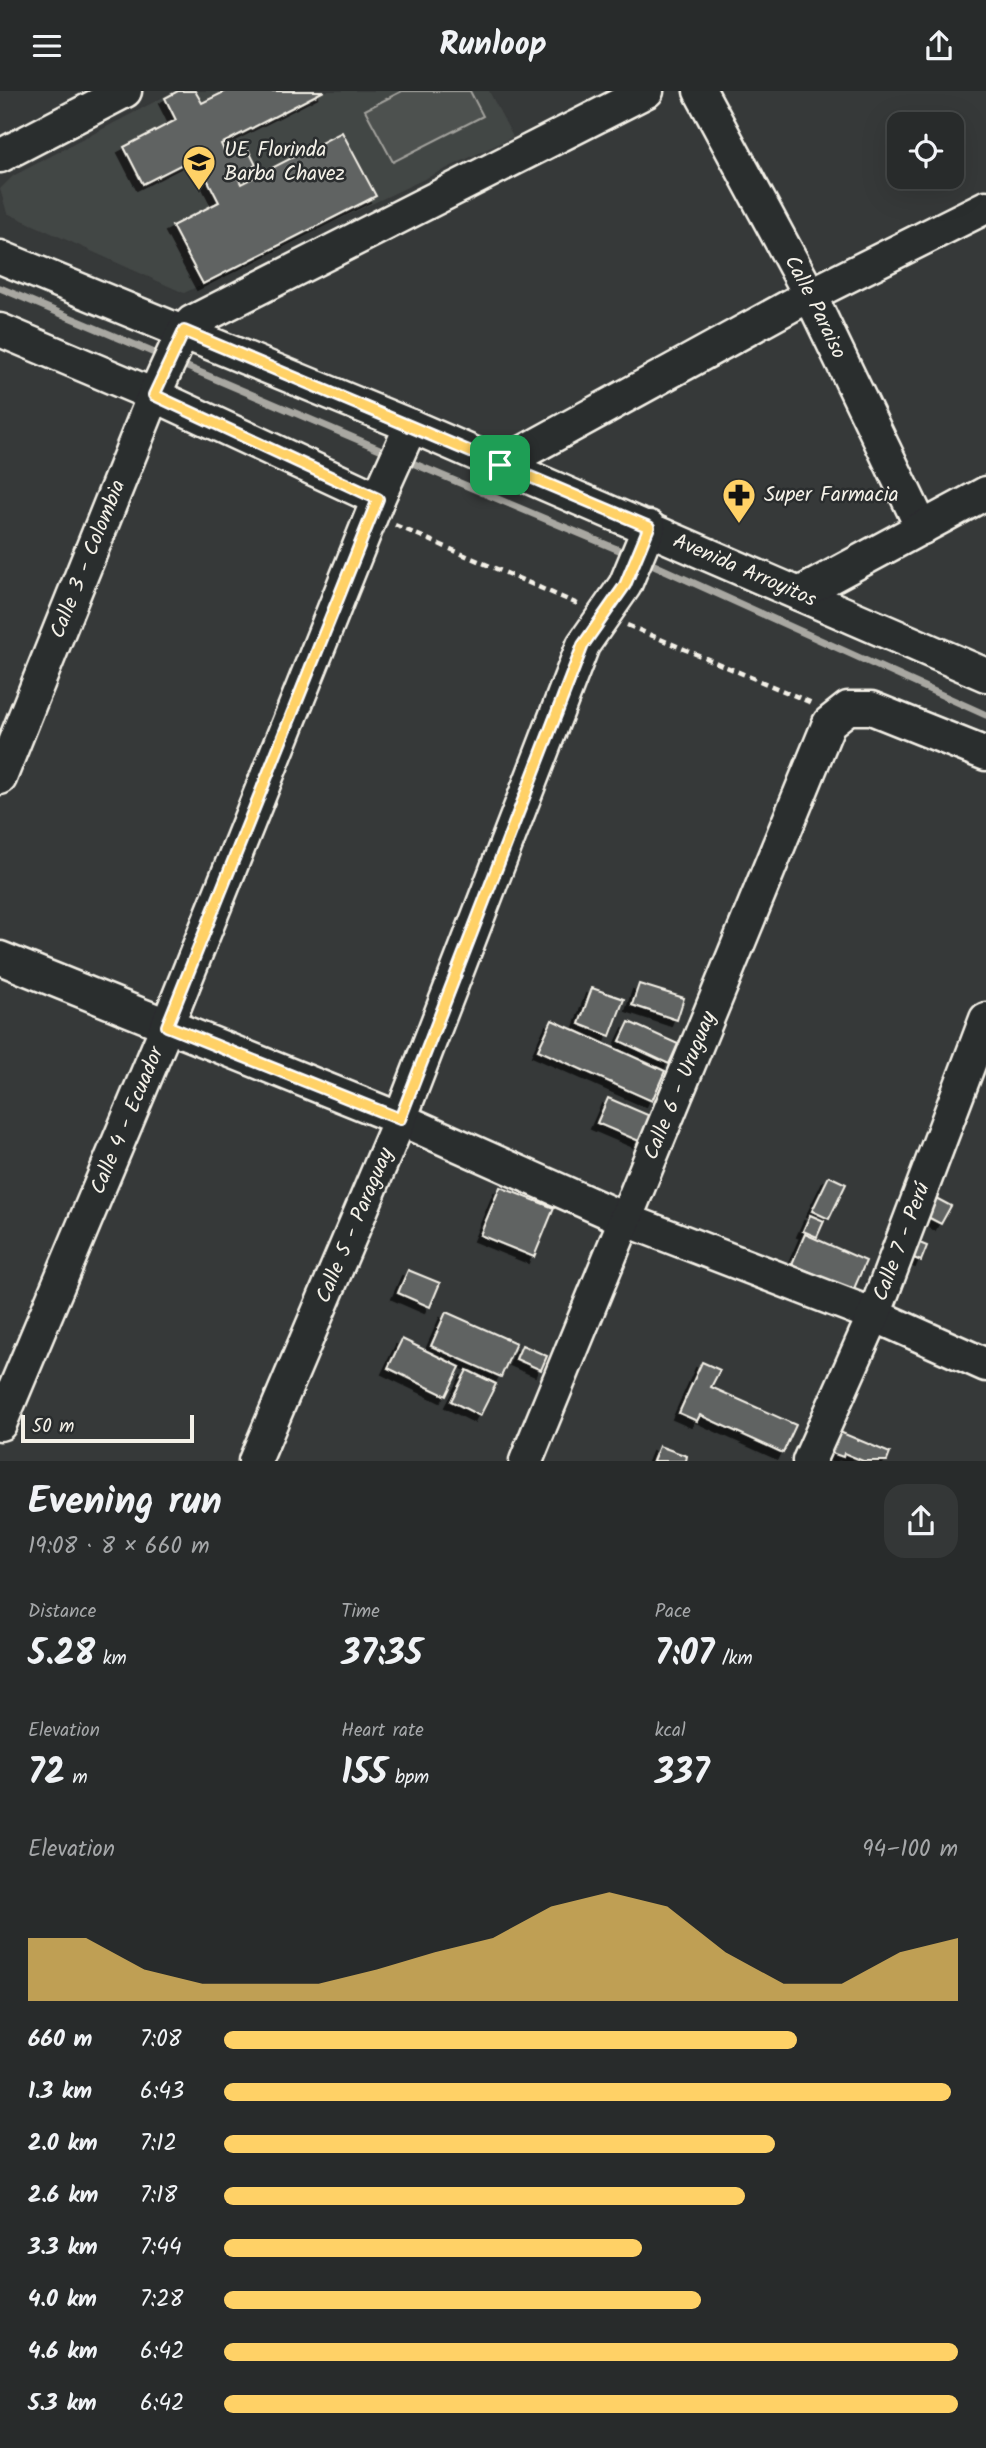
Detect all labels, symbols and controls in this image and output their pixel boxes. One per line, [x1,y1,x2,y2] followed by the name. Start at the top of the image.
[439,20,547,71] text: Runloop
[28,27,66,65] icon: menu
[920,27,958,65] icon: share
[887,112,964,189] map controls
[887,112,964,189] button: locate
[224,134,345,191] place label: UE Florinda Barba Chavez
[180,143,218,192] school or university icon: UE Florinda Barba Chavez
[775,249,855,365] street label: Calle Paraiso
[470,435,530,495] pin
[481,446,519,484] icon: arrive
[41,475,135,643] street label: Calle 3 - Colombia
[720,476,758,525] pharmacy icon: Super Farmacia
[764,479,899,512] place label: Super Farmacia
[668,525,822,616] street label: Avenida Arroyitos
[635,1006,726,1165] street label: Calle 6 - Uruguay
[82,1041,173,1200] street label: Calle 4 - Ecuador
[307,1142,403,1308] street label: Calle 5 - Paraguay
[864,1177,939,1306] street label: Calle 7 - Perú
[21,1412,194,1444] scale bar
[32,1412,74,1442] text: 50 m
[28,1473,222,1533] text: Evening run
[884,1484,958,1558] button: share
[28,1529,209,1565] text: 19:08 · 8 × 660 m
[28,1597,96,1627] text: Distance
[341,1597,380,1627] text: Time
[655,1597,691,1627] text: Pace
[28,1627,95,1683] text: 5.28
[341,1627,422,1683] text: 37:35
[655,1627,714,1683] text: 7:07
[95,1644,127,1674] text: km
[714,1644,753,1674] text: /km
[28,1716,100,1746] text: Elevation
[341,1716,424,1746] text: Heart rate
[655,1716,686,1746] text: kcal
[28,1746,65,1802] text: 72
[341,1746,387,1802] text: 155
[655,1746,709,1802] text: 337
[65,1763,88,1793] text: m
[387,1763,429,1793] text: bpm
[28,1832,115,1868] text: Elevation
[862,1832,958,1868] text: 94–100 m
[28,2022,92,2058] text: 660 m
[140,2022,182,2058] text: 7:08
[28,2074,92,2110] text: 1.3 km
[140,2074,184,2110] text: 6:43
[28,2126,98,2162] text: 2.0 km
[140,2126,177,2162] text: 7:12
[28,2178,98,2214] text: 2.6 km
[140,2178,177,2214] text: 7:18
[28,2230,98,2266] text: 3.3 km
[140,2230,182,2266] text: 7:44
[28,2282,97,2318] text: 4.0 km
[140,2282,183,2318] text: 7:28
[28,2334,97,2370] text: 4.6 km
[140,2334,184,2370] text: 6:42
[28,2386,97,2422] text: 5.3 km
[140,2386,184,2422] text: 6:42

